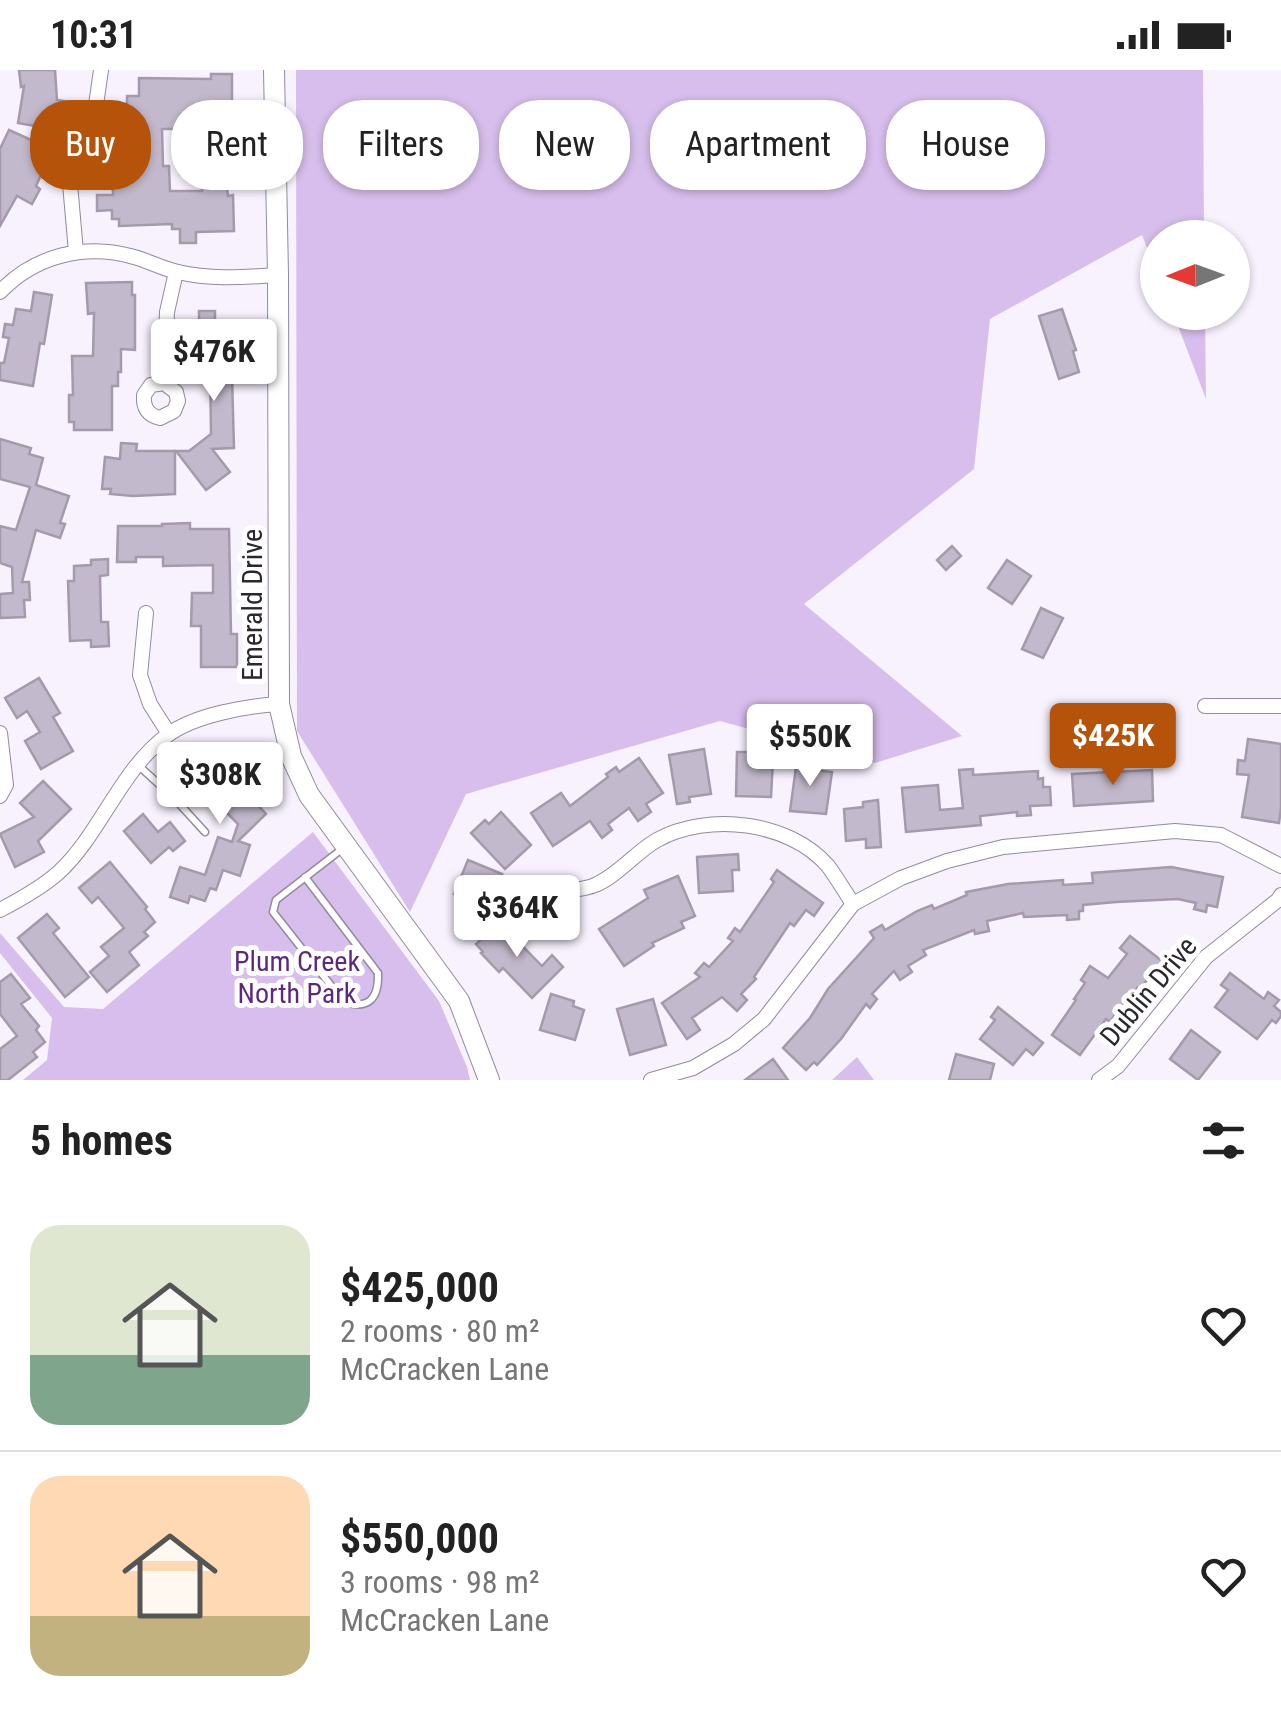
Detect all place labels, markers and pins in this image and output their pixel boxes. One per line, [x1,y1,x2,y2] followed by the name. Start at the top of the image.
[144,319,284,404] pin: $476K
[1043,703,1183,788] pin: $425K
[740,704,880,789] pin: $550K
[150,742,290,827] pin: $308K
[447,875,587,960] pin: $364K

